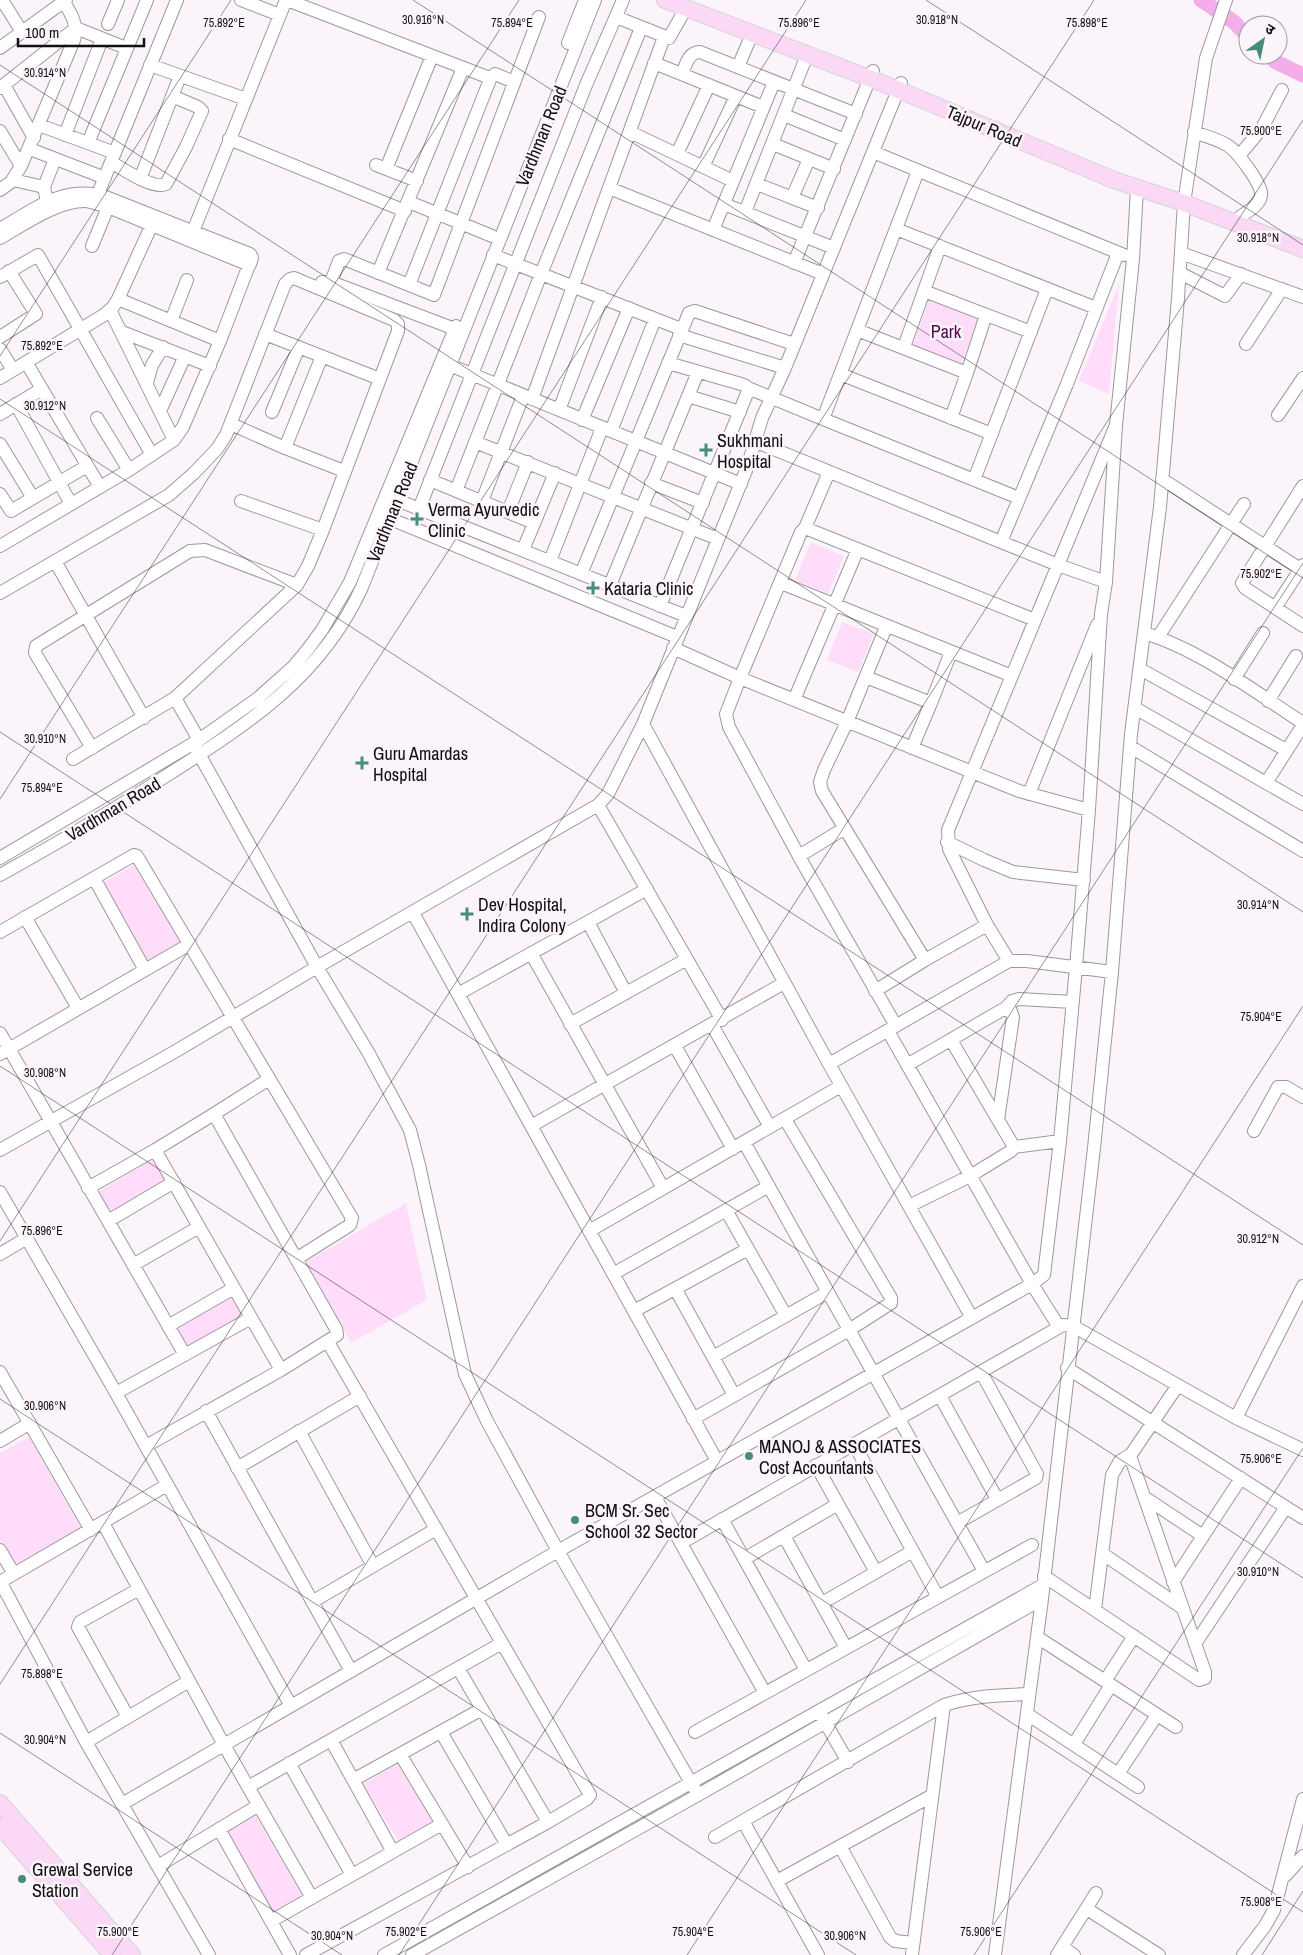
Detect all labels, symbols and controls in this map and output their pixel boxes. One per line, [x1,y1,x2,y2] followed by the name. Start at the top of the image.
[402,12,444,28] text: 30.916°N
[916,12,958,28] text: 30.918°N
[18,15,144,47] scale bar
[203,15,245,31] text: 75.892°E
[491,15,533,31] text: 75.894°E
[778,15,820,31] text: 75.896°E
[1066,15,1108,31] text: 75.898°E
[1238,15,1288,65] north arrow
[1262,19,1279,39] text: उ
[25,22,59,43] text: 100 m
[24,65,66,81] text: 30.914°N
[509,82,573,190] street label: Vardhman Road
[942,99,1026,153] street label: Tajpur Road
[1240,123,1282,139] text: 75.900°E
[1237,230,1279,246] text: 30.918°N
[931,319,962,344] park label: Park
[21,338,63,354] text: 75.892°E
[24,398,66,414] text: 30.912°N
[717,428,783,474] place label: Sukhmani Hospital
[699,443,713,457] marker: Sukhmani Hospital
[360,458,424,566] street label: Vardhman Road
[428,497,539,543] place label: Verma Ayurvedic Clinic
[410,512,424,526] marker: Verma Ayurvedic Clinic
[1240,566,1282,582] text: 75.902°E
[604,576,693,601] place label: Kataria Clinic
[586,581,600,595] marker: Kataria Clinic
[24,731,66,747] text: 30.910°N
[373,741,468,787] place label: Guru Amardas Hospital
[355,756,369,770] marker: Guru Amardas Hospital
[61,771,165,847] street label: Vardhman Road
[21,780,63,796] text: 75.894°E
[478,892,567,938] place label: Dev Hospital, Indira Colony
[1237,897,1279,913] text: 30.914°N
[460,907,474,921] marker: Dev Hospital, Indira Colony
[1240,1009,1282,1025] text: 75.904°E
[24,1065,66,1081] text: 30.908°N
[21,1223,63,1239] text: 75.896°E
[1237,1231,1279,1247] text: 30.912°N
[24,1398,66,1414] text: 30.906°N
[759,1434,921,1480] place label: MANOJ & ASSOCIATES Cost Accountants
[743,1450,755,1462] marker: MANOJ & ASSOCIATES Cost Accountants
[1240,1451,1282,1467] text: 75.906°E
[585,1498,697,1544] place label: BCM Sr. Sec School 32 Sector
[569,1514,581,1526] marker: BCM Sr. Sec School 32 Sector
[1237,1564,1279,1580] text: 30.910°N
[21,1666,63,1682] text: 75.898°E
[24,1732,66,1748] text: 30.904°N
[32,1857,133,1903] place label: Grewal Service Station
[16,1873,28,1885] marker: Grewal Service Station
[1240,1894,1282,1910] text: 75.908°E
[97,1924,139,1940] text: 75.900°E
[385,1924,427,1940] text: 75.902°E
[672,1924,714,1940] text: 75.904°E
[960,1924,1002,1940] text: 75.906°E
[311,1928,353,1944] text: 30.904°N
[824,1928,866,1944] text: 30.906°N

